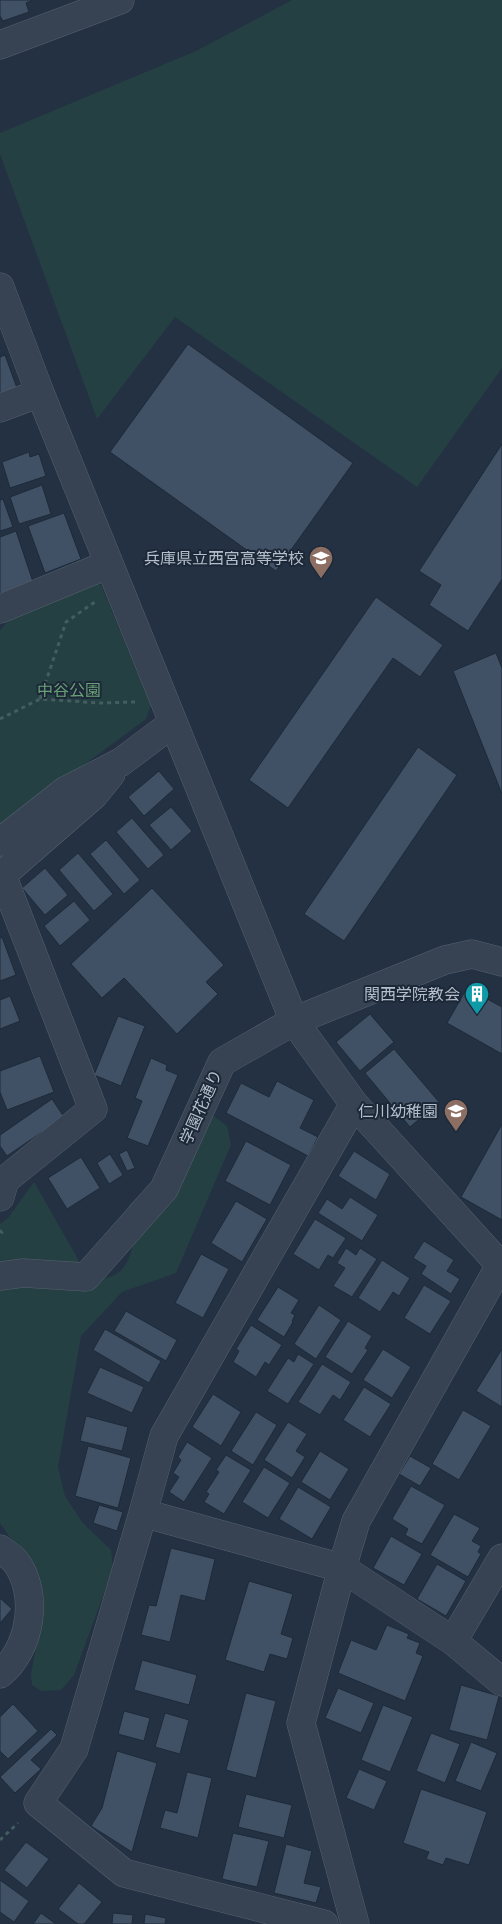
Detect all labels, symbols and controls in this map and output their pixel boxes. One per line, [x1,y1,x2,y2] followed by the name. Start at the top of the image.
[308,545,334,579] school or university icon: 兵庫県立西宮高等学校
[144,549,304,568] place label: 兵庫県立西宮高等学校
[37,681,101,700] park label: 中谷公園
[464,981,490,1015] building icon: 関西学院教会
[364,985,460,1004] place label: 関西学院教会
[176,1067,226,1147] street label: 学園花通り
[443,1098,469,1132] school or university icon: 仁川幼稚園
[358,1102,438,1121] place label: 仁川幼稚園

